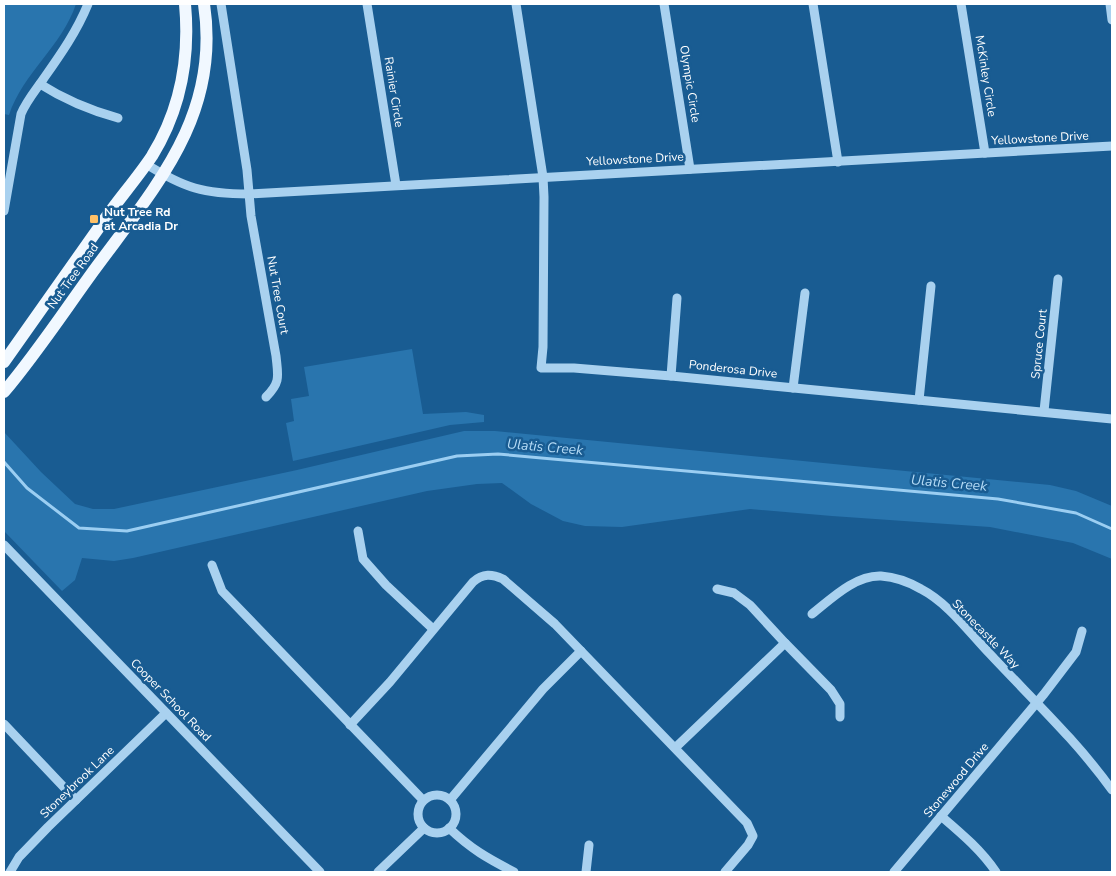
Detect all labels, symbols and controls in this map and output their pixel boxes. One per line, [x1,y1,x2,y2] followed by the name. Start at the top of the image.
[972,34,1000,118] street label: McKinley Circle
[676,44,704,124] street label: Olympic Circle
[381,56,407,128] street label: Rainier Circle
[990,127,1089,149] street label: Yellowstone Drive
[585,148,684,170] street label: Yellowstone Drive
[104,204,178,234] place label: Nut Tree Rd at Arcadia Dr
[88,213,100,225] marker: Nut Tree Rd at Arcadia Dr
[44,240,102,312] street label: Nut Tree Road
[263,255,293,336] street label: Nut Tree Court
[1027,307,1051,380] street label: Spruce Court
[688,356,778,382] street label: Ponderosa Drive
[506,434,585,460] water label: Ulatis Creek
[910,470,989,496] water label: Ulatis Creek
[949,596,1024,673] street label: Stonecastle Way
[127,655,215,745] street label: Cooper School Road
[920,739,992,821] street label: Stonewood Drive
[36,742,118,822] street label: Stoneybrook Lane

